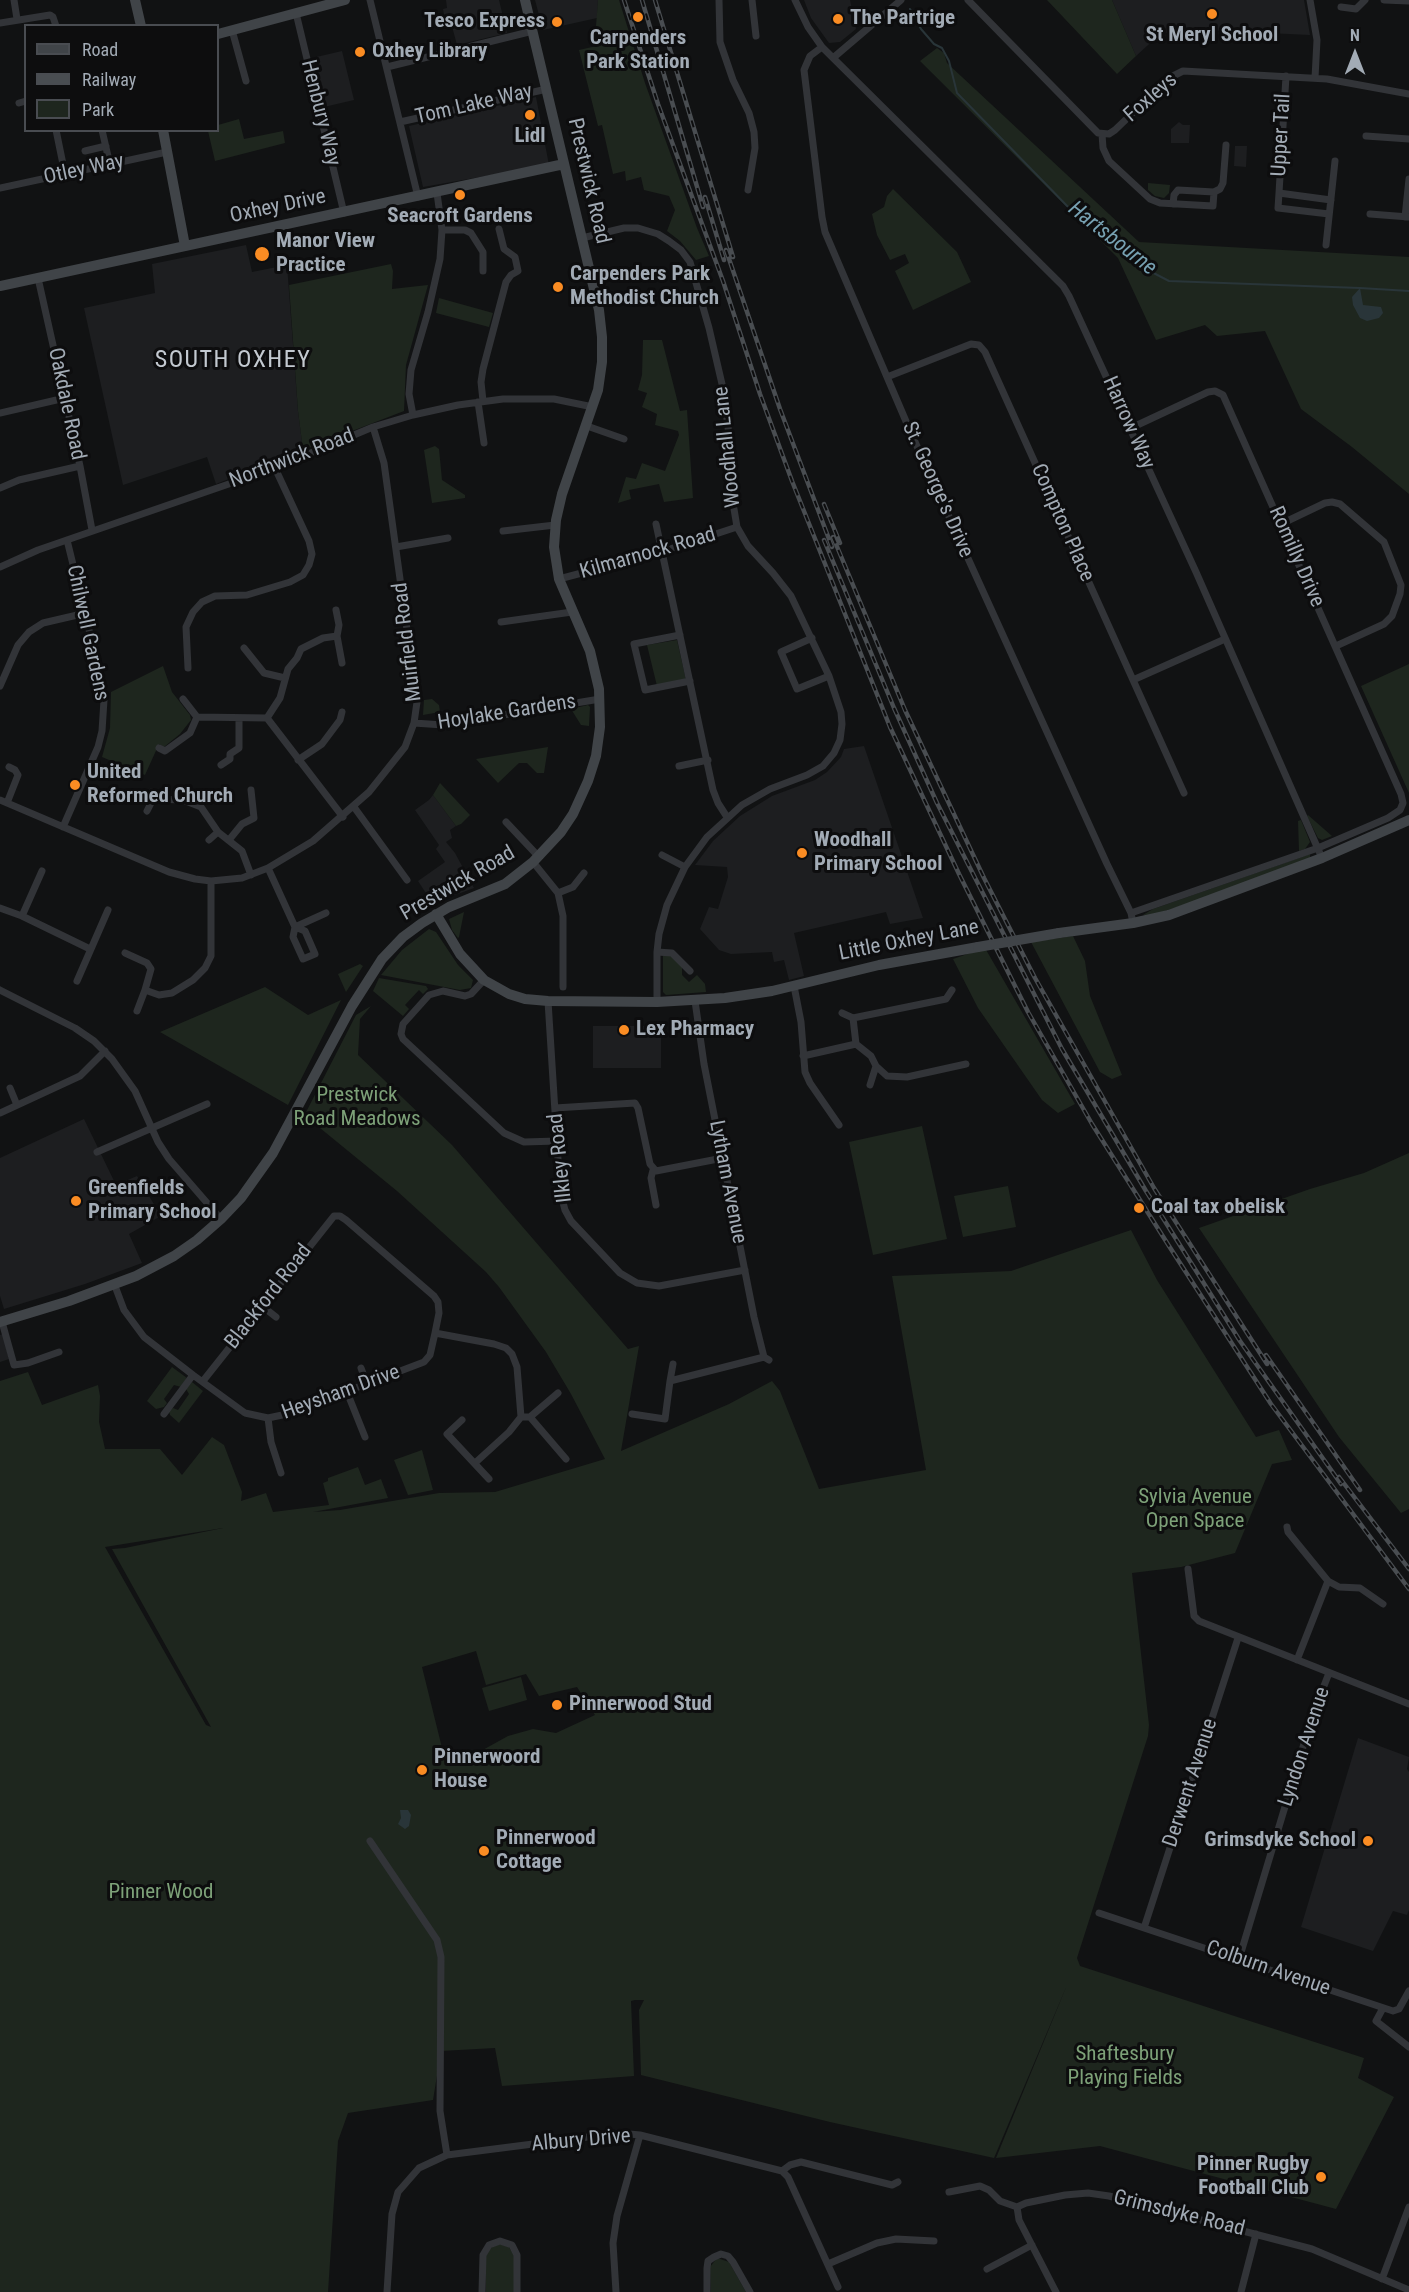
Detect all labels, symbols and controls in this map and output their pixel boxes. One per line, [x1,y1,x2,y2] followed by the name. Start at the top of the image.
[850,6,955,32] place label: The Partrige
[1205,7,1219,21] marker: St Meryl School
[424,9,545,35] place label: Tesco Express
[631,10,645,24] marker: Carpenders Park Station
[831,12,845,26] marker: The Partrige
[550,15,564,29] marker: Tesco Express
[1146,23,1278,49] place label: St Meryl School
[24,24,219,132] legend
[1325,24,1385,84] north arrow
[586,26,690,76] place label: Carpenders Park Station
[1350,26,1360,45] text: N
[82,39,118,60] text: Road
[372,39,487,65] place label: Oxhey Library
[353,45,367,59] marker: Oxhey Library
[295,58,345,168] street label: Henbury Way
[1119,68,1183,128] street label: Foxleys
[82,69,136,90] text: Railway
[413,79,535,131] street label: Tom Lake Way
[1267,93,1297,177] street label: Upper Tail
[82,99,114,120] text: Park
[523,108,537,122] marker: Lidl
[561,116,615,246] street label: Prestwick Road
[514,124,546,150] place label: Lidl
[42,149,126,191] street label: Otley Way
[228,185,328,229] street label: Oxhey Drive
[453,188,467,202] marker: Seacroft Gardens
[1063,196,1161,282] water label: Hartsbourne
[387,204,533,230] place label: Seacroft Gardens
[276,229,375,279] place label: Manor View Practice
[253,245,271,263] marker: Manor View Practice
[570,262,719,312] place label: Carpenders Park Methodist Church
[551,280,565,294] marker: Carpenders Park Methodist Church
[42,346,90,462] street label: Oakdale Road
[155,347,311,375] district label: SOUTH OXHEY
[1096,373,1160,473] street label: Harrow Way
[709,385,747,509] street label: Woodhall Lane
[896,418,978,562] street label: St. George's Drive
[226,424,358,494] street label: Northwick Road
[1025,460,1099,586] street label: Compton Place
[1263,503,1329,611] street label: Romilly Drive
[577,523,719,585] street label: Kilmarnock Road
[60,563,114,703] street label: Chilwell Gardens
[388,581,428,703] street label: Muirfield Road
[436,690,578,736] street label: Hoylake Gardens
[87,760,233,810] place label: United Reformed Church
[68,778,82,792] marker: United Reformed Church
[814,828,942,878] place label: Woodhall Primary School
[396,841,520,927] street label: Prestwick Road
[795,846,809,860] marker: Woodhall Primary School
[837,915,981,967] street label: Little Oxhey Lane
[636,1017,754,1043] place label: Lex Pharmacy
[617,1023,631,1037] marker: Lex Pharmacy
[294,1083,420,1133] park label: Prestwick Road Meadows
[544,1112,578,1204] street label: Ilkley Road
[703,1118,751,1246] street label: Lytham Avenue
[88,1176,216,1226] place label: Greenfields Primary School
[69,1194,83,1208] marker: Greenfields Primary School
[1151,1195,1285,1221] place label: Coal tax obelisk
[1132,1201,1146,1215] marker: Coal tax obelisk
[220,1239,318,1355] street label: Blackford Road
[279,1360,403,1426] street label: Heysham Drive
[1138,1485,1252,1535] park label: Sylvia Avenue Open Space
[1274,1684,1336,1810] street label: Lyndon Avenue
[569,1692,712,1718] place label: Pinnerwood Stud
[550,1698,564,1712] marker: Pinnerwood Stud
[1158,1716,1224,1850] street label: Derwent Avenue
[434,1745,540,1795] place label: Pinnerwoord House
[415,1763,429,1777] marker: Pinnerwoord House
[496,1826,596,1876] place label: Pinnerwood Cottage
[1204,1828,1356,1854] place label: Grimsdyke School
[1361,1834,1375,1848] marker: Grimsdyke School
[477,1844,491,1858] marker: Pinnerwood Cottage
[108,1880,214,1906] park label: Pinner Wood
[1203,1936,1333,2002] street label: Colburn Avenue
[1068,2042,1182,2092] park label: Shaftesbury Playing Fields
[530,2124,632,2158] street label: Albury Drive
[1197,2152,1309,2202] place label: Pinner Rugby Football Club
[1314,2170,1328,2184] marker: Pinner Rugby Football Club
[1111,2186,1247,2242] street label: Grimsdyke Road

